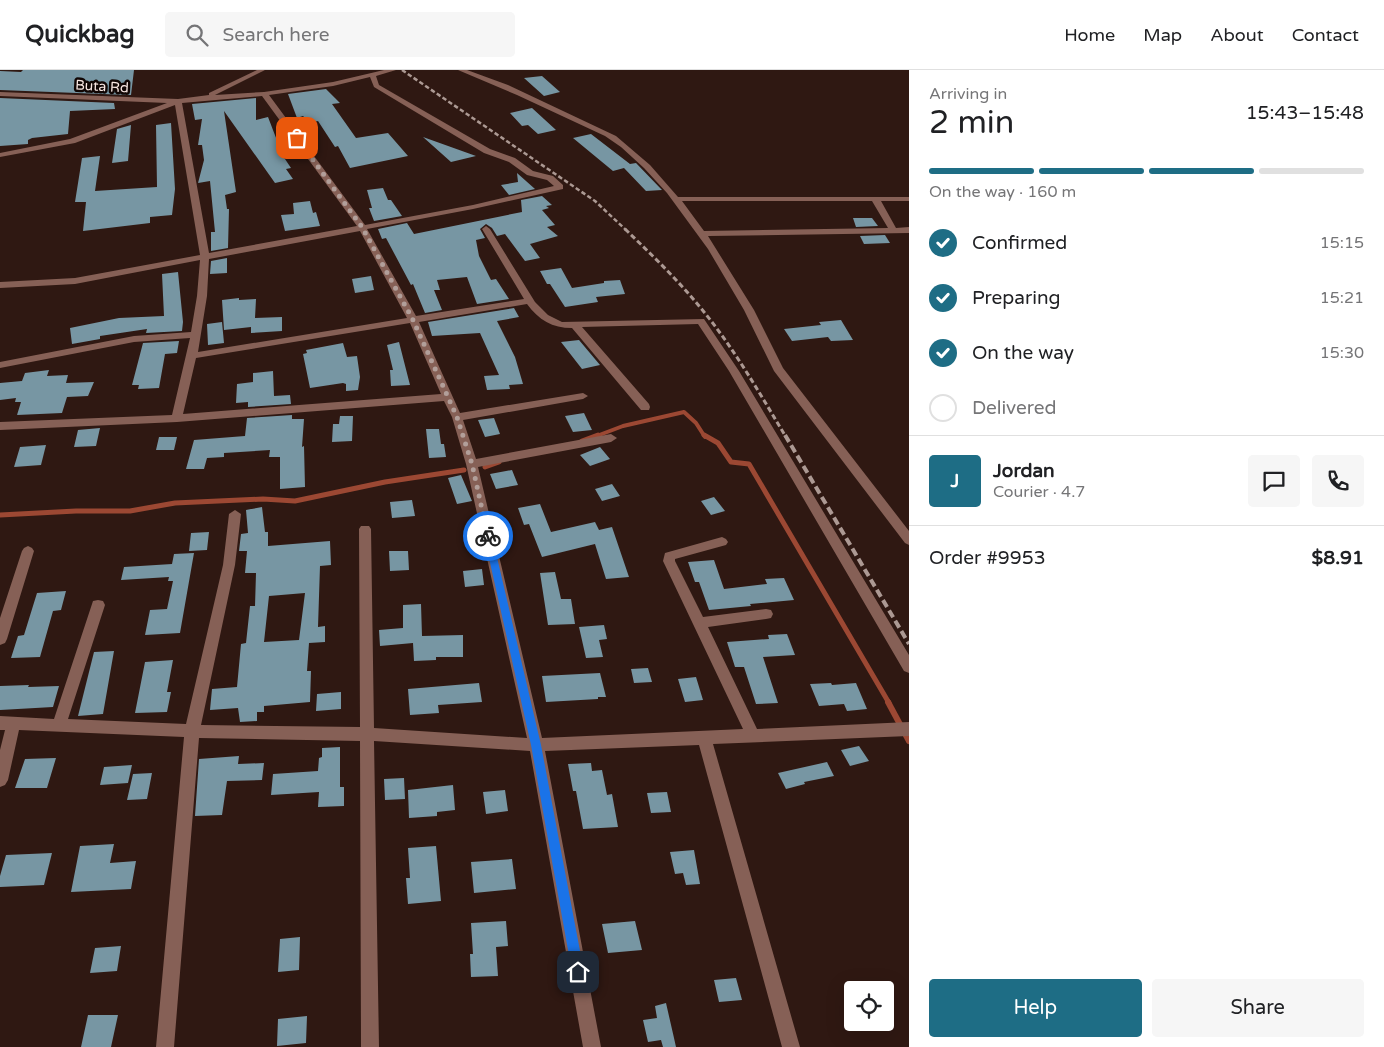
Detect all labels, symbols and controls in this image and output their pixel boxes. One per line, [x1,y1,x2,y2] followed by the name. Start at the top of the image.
[165,12,515,57] search box
[25,20,135,49] text: Quickbag
[183,21,211,49] icon: search
[223,24,329,46] text: Search here
[1064,24,1115,46] text: Home
[1143,24,1182,46] text: Map
[1210,24,1264,46] text: About
[1292,24,1359,46] text: Contact
[75,77,129,96] street label: Buta Rd
[929,84,1007,104] text: Arriving in
[1246,102,1364,124] text: 15:43–15:48
[929,104,1014,142] text: 2 min
[276,117,318,159] pin
[283,124,311,152] icon: bag
[929,182,1076,202] text: On the way · 160 m
[929,229,957,257] icon: check
[972,232,1067,254] text: Confirmed
[1320,233,1364,253] text: 15:15
[929,284,957,312] icon: check
[972,287,1061,309] text: Preparing
[1320,288,1364,308] text: 15:21
[929,339,957,367] icon: check
[972,342,1074,364] text: On the way
[1320,343,1364,363] text: 15:30
[972,397,1057,419] text: Delivered
[1248,455,1300,507] button: chat
[1312,455,1364,507] button: phone
[993,460,1055,482] text: Jordan
[951,470,959,492] text: J
[993,482,1085,502] text: Courier · 4.7
[463,511,513,561] courier
[474,522,502,550] icon: bike
[929,547,1046,569] text: Order #9953
[1312,547,1364,569] text: $8.91
[557,951,599,993] pin
[564,958,592,986] icon: home
[929,979,1142,1037] button: Help
[1152,979,1364,1037] button: Share
[844,981,894,1031] map controls
[844,981,894,1031] button: locate

